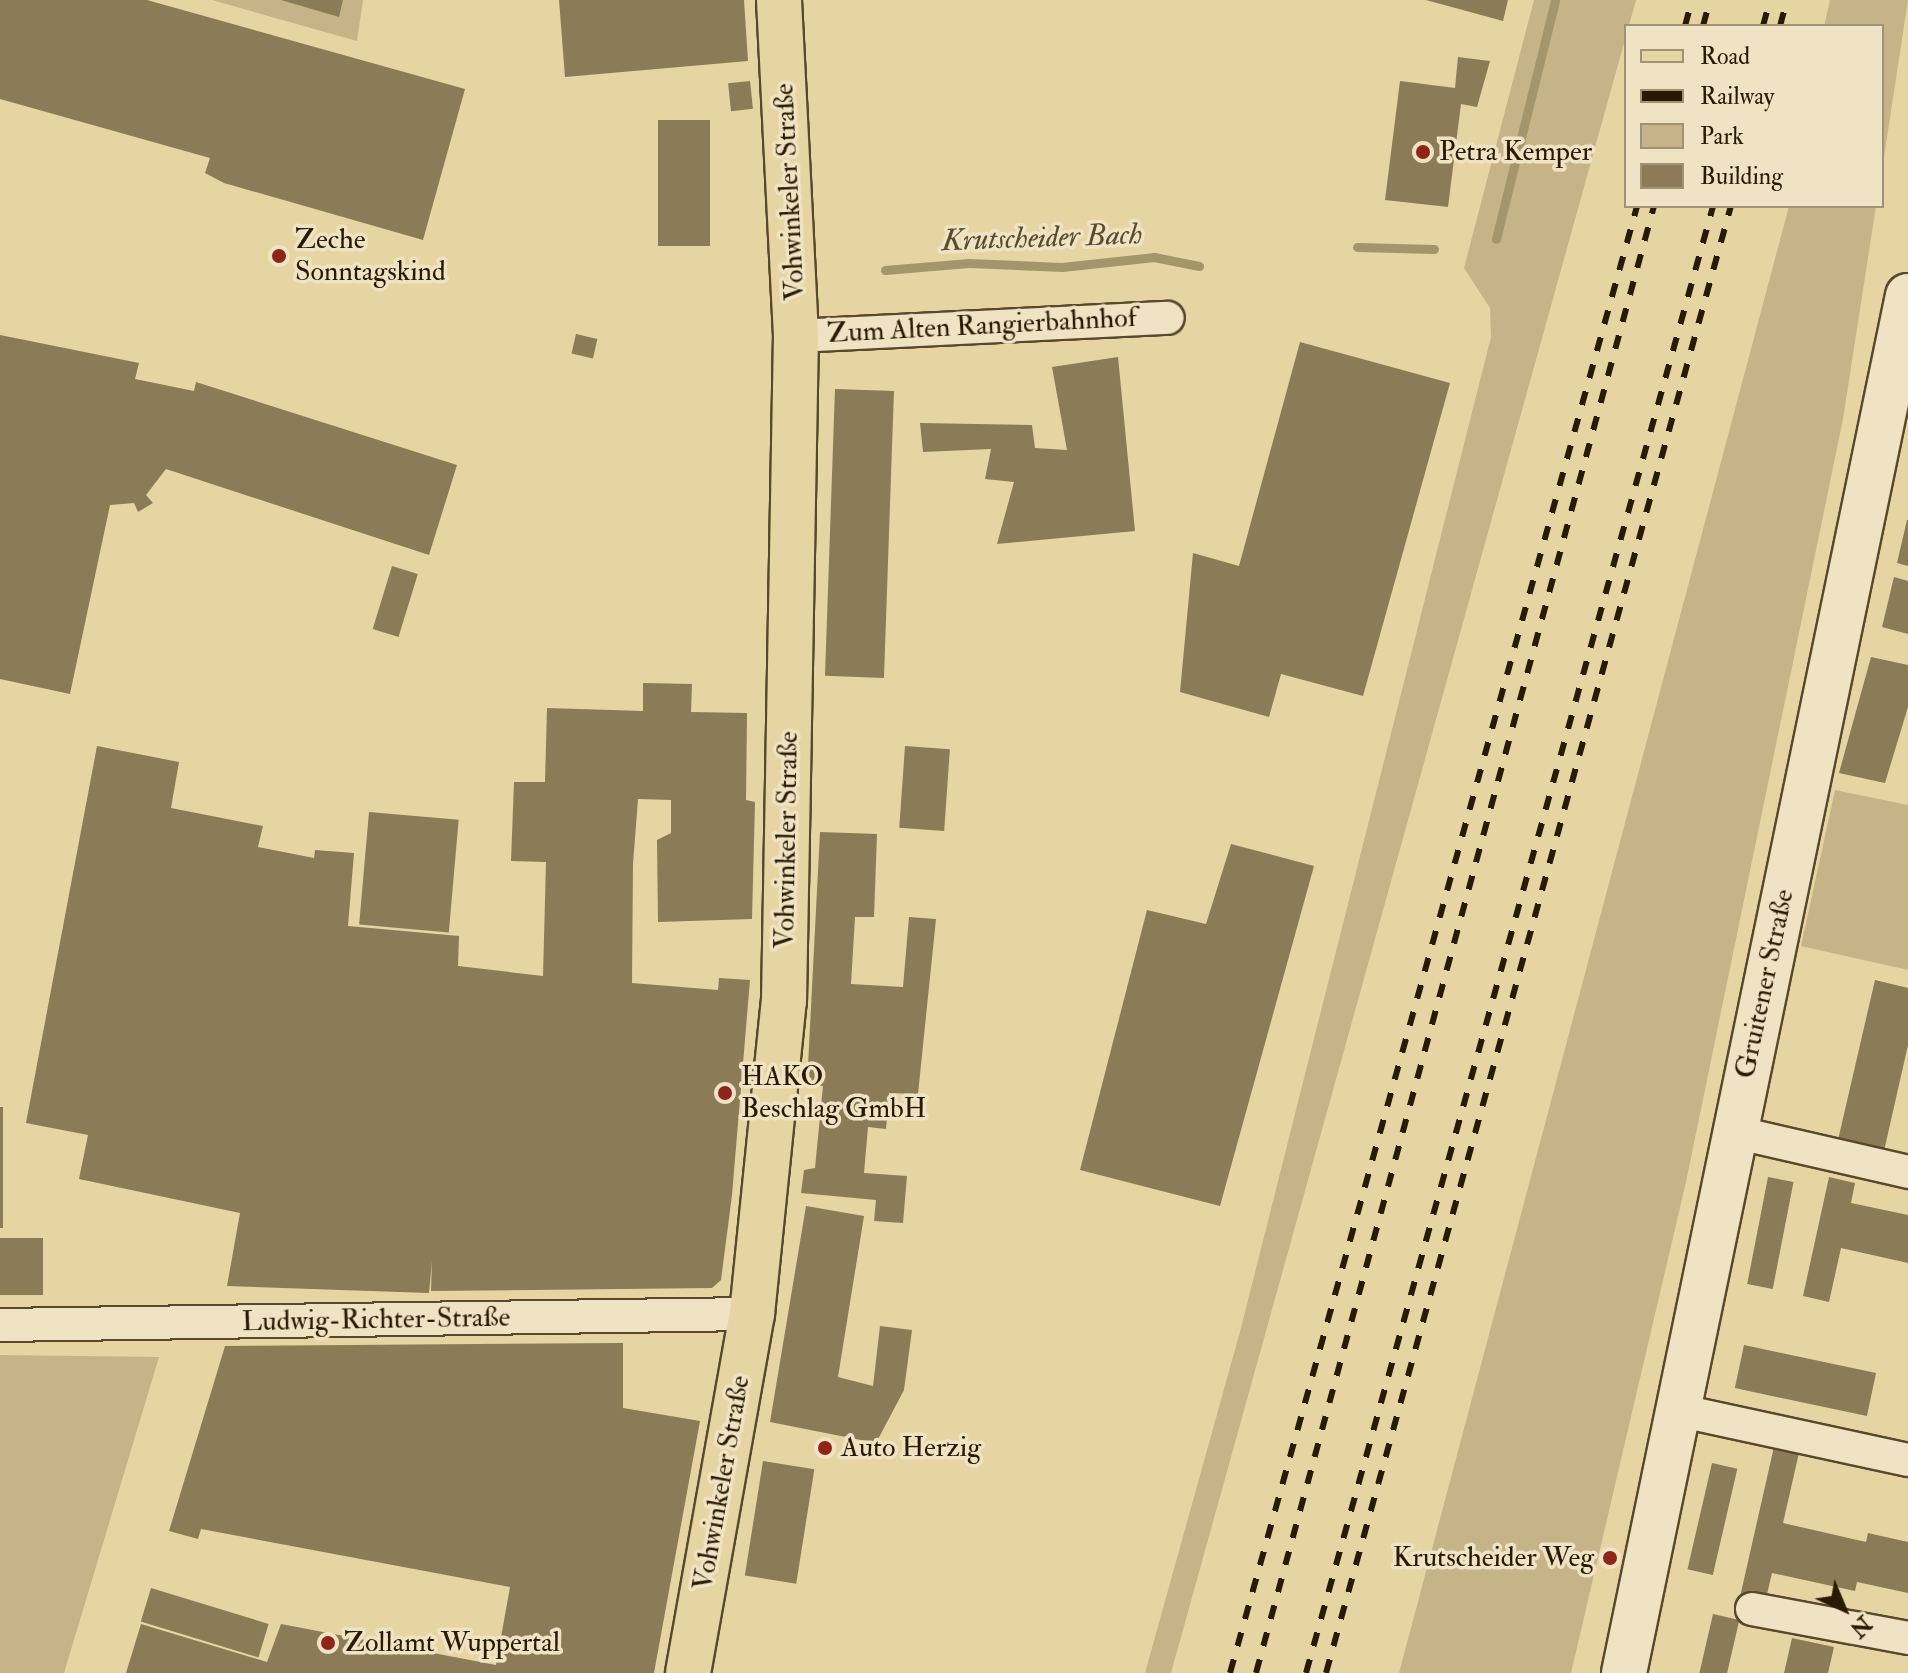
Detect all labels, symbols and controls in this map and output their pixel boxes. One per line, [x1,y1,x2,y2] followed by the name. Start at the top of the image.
[1624,24,1884,208] legend
[1700,41,1750,72] text: Road
[1700,81,1774,112] text: Railway
[768,83,812,301] street label: Vohwinkeler Straße
[1700,121,1744,152] text: Park
[1439,135,1592,169] place label: Petra Kemper
[1414,143,1432,161] marker: Petra Kemper
[1700,161,1783,192] text: Building
[941,217,1143,259] water label: Krutscheider Bach
[295,223,446,289] place label: Zeche Sonntagskind
[270,247,288,265] marker: Zeche Sonntagskind
[826,301,1138,351] street label: Zum Alten Rangierbahnhof
[768,731,806,949] street label: Vohwinkeler Straße
[1729,886,1801,1082] street label: Gruitener Straße
[741,1060,926,1126] place label: HAKO Beschlag GmbH
[716,1084,734,1102] marker: HAKO Beschlag GmbH
[242,1301,510,1339] street label: Ludwig-Richter-Straße
[687,1373,757,1593] street label: Vohwinkeler Straße
[841,1431,981,1465] place label: Auto Herzig
[816,1439,834,1457] marker: Auto Herzig
[1393,1541,1594,1575] place label: Krutscheider Weg
[1601,1549,1619,1567] marker: Krutscheider Weg
[1804,1569,1884,1649] north arrow
[1844,1609,1877,1643] text: N
[344,1626,560,1660] place label: Zollamt Wuppertal
[319,1634,337,1652] marker: Zollamt Wuppertal

